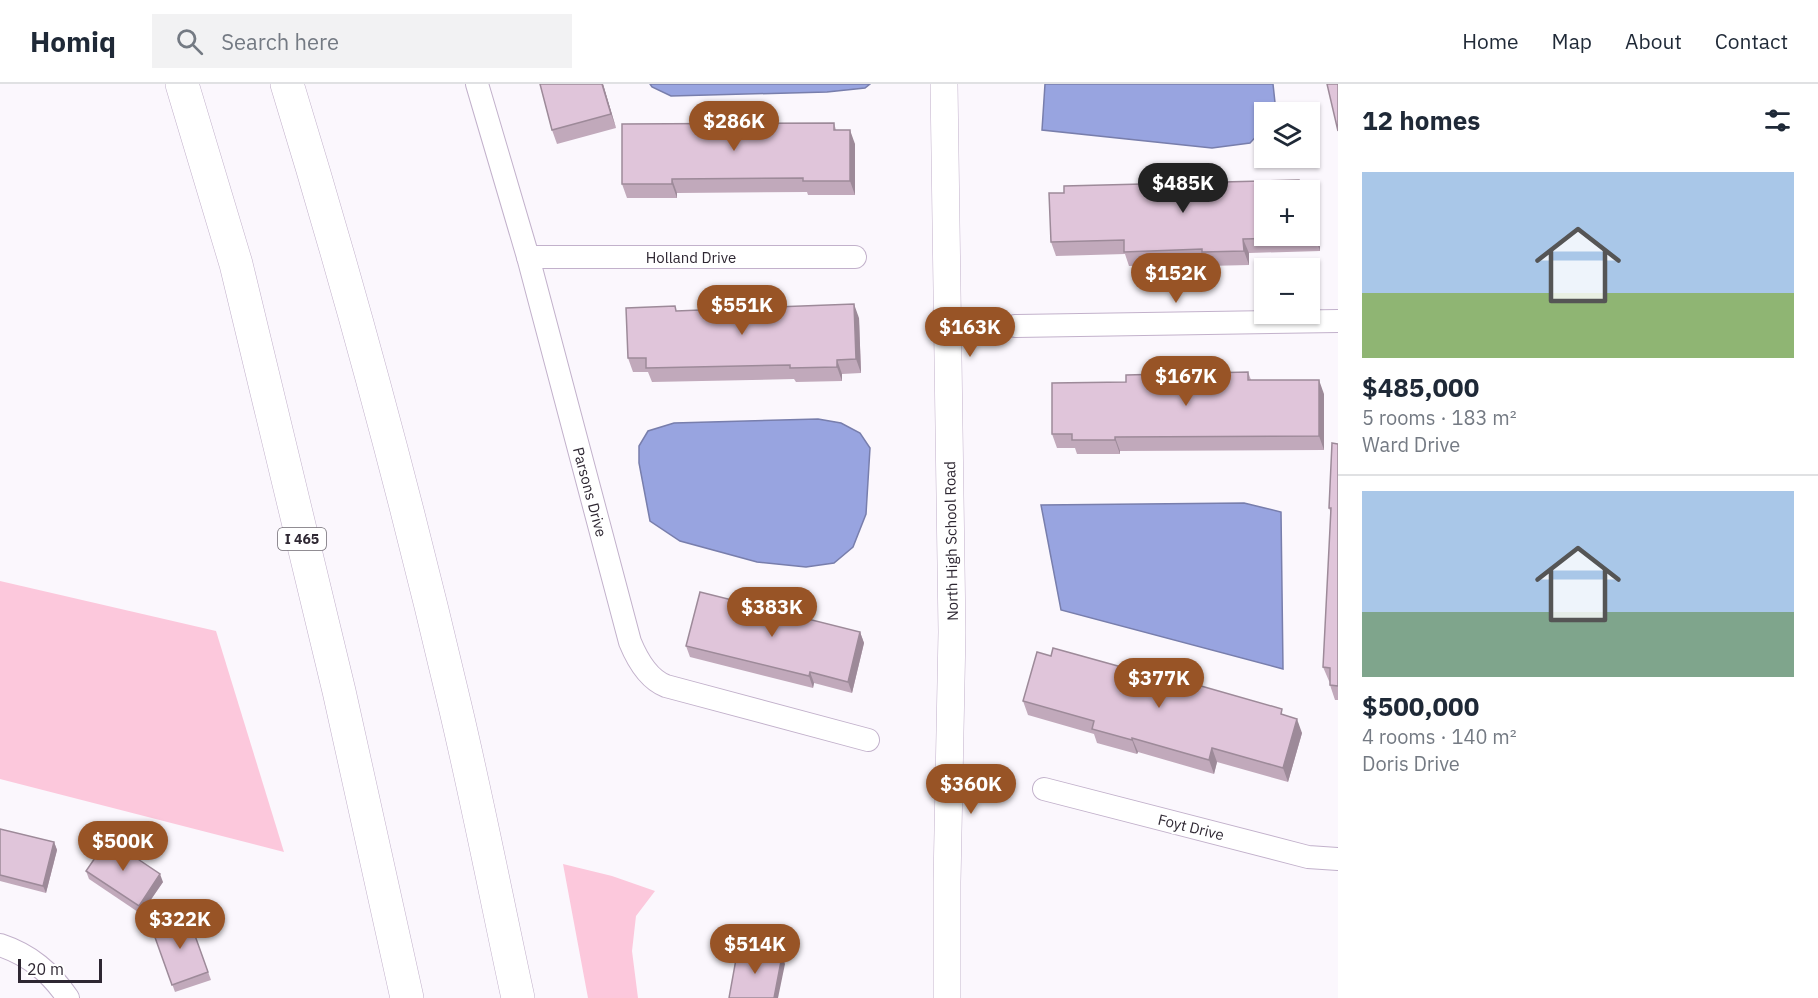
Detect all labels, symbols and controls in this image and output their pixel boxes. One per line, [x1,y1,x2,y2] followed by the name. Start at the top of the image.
[152,14,572,68] search box
[30,23,116,60] text: Homiq
[173,25,206,58] icon: search
[221,27,339,56] text: Search here
[1462,27,1519,55] text: Home
[1552,27,1592,55] text: Map
[1625,27,1682,55] text: About
[1715,27,1788,55] text: Contact
[692,101,776,152] pin: $286K
[1254,102,1320,324] map controls
[1254,102,1320,168] button: layers
[1362,103,1480,137] text: 12 homes
[1761,104,1794,137] icon: filters
[703,107,765,134] text: $286K
[1141,163,1225,214] pin: $485K
[1152,169,1214,196] text: $485K
[1254,180,1320,246] button: +
[1524,211,1632,319] icon: home
[646,248,736,267] street label: Holland Drive
[1134,253,1218,304] pin: $152K
[1254,258,1320,324] button: −
[1145,259,1207,286] text: $152K
[700,285,784,336] pin: $551K
[711,291,773,318] text: $551K
[928,307,1012,358] pin: $163K
[939,313,1001,340] text: $163K
[1144,356,1228,407] pin: $167K
[1155,362,1217,389] text: $167K
[1362,370,1479,404] text: $485,000
[1362,404,1517,431] text: 5 rooms · 183 m²
[1362,431,1460,458] text: Ward Drive
[569,445,611,539] street label: Parsons Drive
[940,461,962,621] street label: North High School Road
[278,528,326,550] road number: I 465
[1524,530,1632,638] icon: home
[730,587,814,638] pin: $383K
[741,593,803,620] text: $383K
[1117,658,1201,709] pin: $377K
[1128,664,1190,691] text: $377K
[1362,689,1479,723] text: $500,000
[1362,723,1517,750] text: 4 rooms · 140 m²
[1362,750,1460,777] text: Doris Drive
[929,764,1013,815] pin: $360K
[940,770,1002,797] text: $360K
[1156,810,1226,844] street label: Foyt Drive
[81,821,165,872] pin: $500K
[92,827,154,854] text: $500K
[138,899,222,950] pin: $322K
[149,905,211,932] text: $322K
[713,924,797,975] pin: $514K
[724,930,786,957] text: $514K
[18,956,102,984] scale bar
[27,959,64,979] text: 20 m

